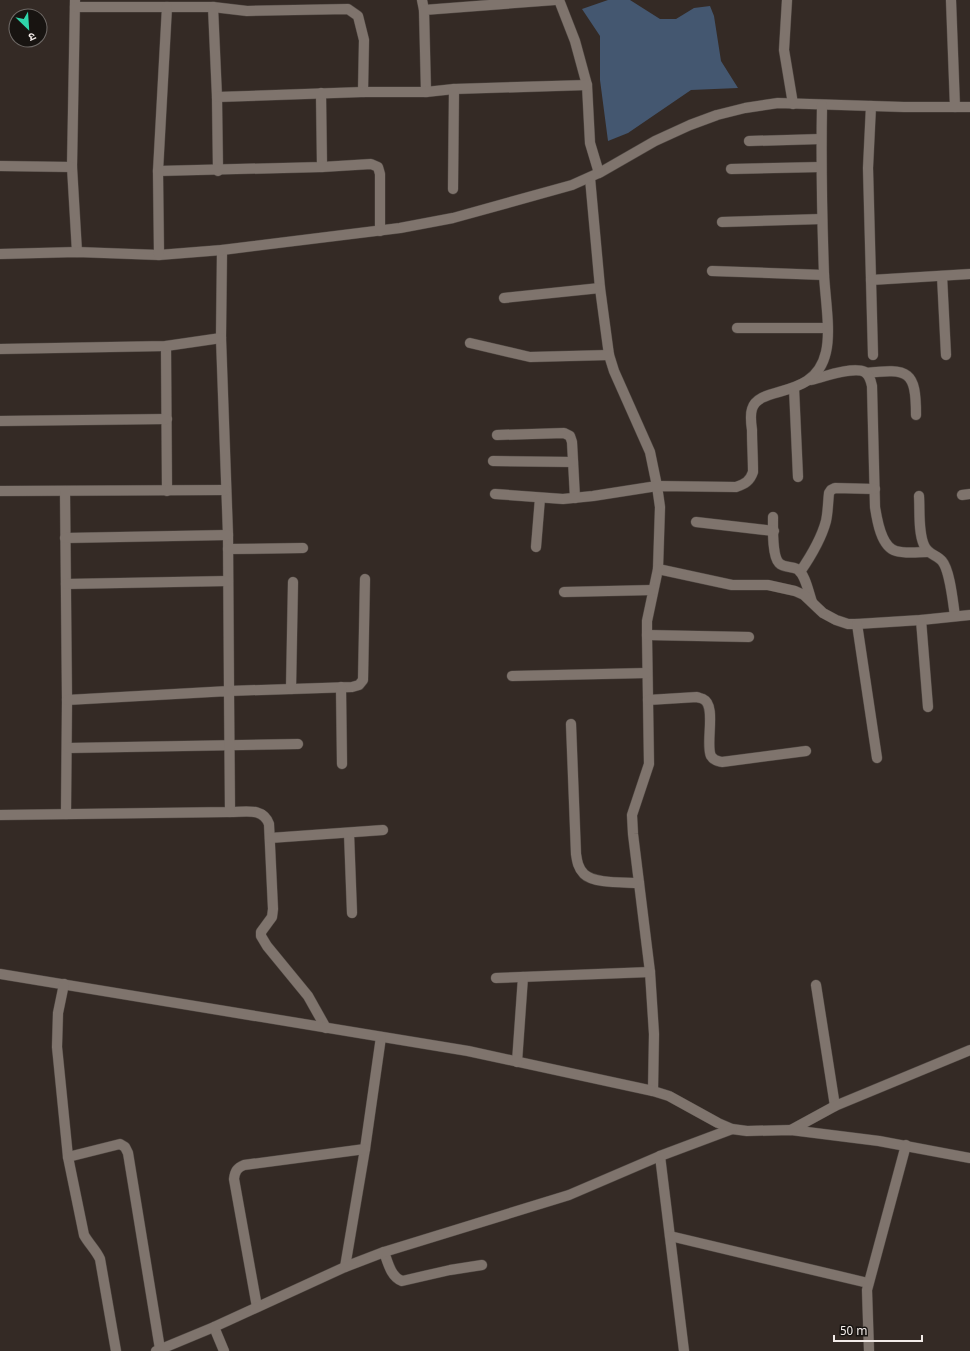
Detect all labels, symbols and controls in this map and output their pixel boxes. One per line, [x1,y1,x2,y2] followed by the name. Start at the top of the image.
[8,8,48,48] north arrow
[25,28,38,44] text: उ
[834,1317,922,1343] scale bar
[840,1324,868,1340] text: 50 m

